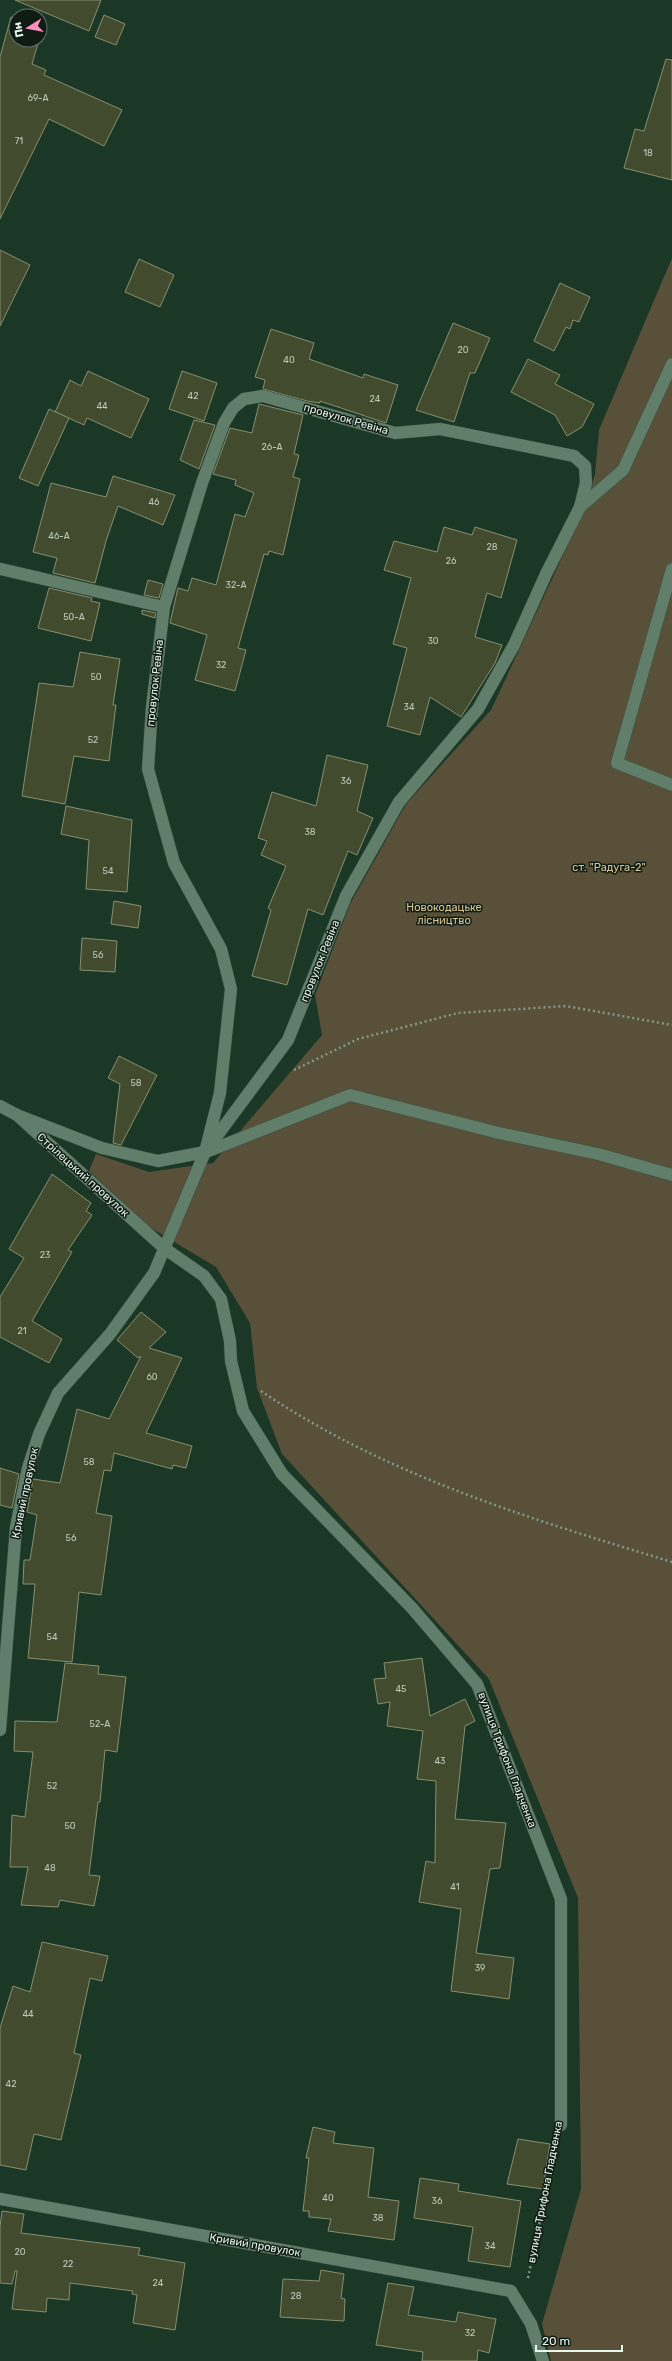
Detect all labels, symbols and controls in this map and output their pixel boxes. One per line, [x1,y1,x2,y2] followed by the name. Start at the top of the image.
[8,8,48,48] north arrow
[11,21,27,39] text: Пн
[27,93,49,103] house number: 69-А
[15,136,23,146] house number: 71
[643,148,653,158] house number: 18
[458,345,469,355] house number: 20
[283,355,295,365] house number: 40
[188,391,198,401] house number: 42
[370,394,381,404] house number: 24
[96,401,108,411] house number: 44
[302,401,390,437] street label: провулок Ревіна
[261,442,283,452] house number: 26-А
[148,497,160,507] house number: 46
[48,531,70,541] house number: 46-А
[486,542,498,552] house number: 28
[446,556,457,566] house number: 26
[226,580,246,590] house number: 32-А
[63,612,85,622] house number: 50-А
[427,636,439,646] house number: 30
[144,639,166,727] street label: провулок Ревіна
[216,660,226,670] house number: 32
[90,672,102,682] house number: 50
[404,702,415,712] house number: 34
[88,735,98,745] house number: 52
[341,776,352,786] house number: 36
[304,827,316,837] house number: 38
[572,861,646,874] park label: ст. "Радуга-2"
[103,866,114,876] house number: 54
[406,901,482,927] park label: Новокодацьке лісництво
[298,918,342,1004] street label: провулок Ревіна
[93,950,104,960] house number: 56
[130,1078,142,1088] house number: 58
[34,1130,132,1220] street label: Стрілецький провулок
[40,1250,50,1260] house number: 23
[17,1326,27,1336] house number: 21
[146,1372,158,1382] house number: 60
[9,1446,41,1540] street label: Кривий провулок
[83,1457,95,1467] house number: 58
[66,1533,77,1543] house number: 56
[47,1632,58,1642] house number: 54
[396,1684,406,1694] house number: 45
[475,1690,539,1830] street label: вулиця Трифона Гладченка
[90,1719,110,1729] house number: 52-А
[435,1756,446,1766] house number: 43
[47,1781,57,1791] house number: 52
[64,1821,76,1831] house number: 50
[44,1863,56,1873] house number: 48
[450,1882,460,1892] house number: 41
[475,1963,485,1973] house number: 39
[22,2009,34,2019] house number: 44
[6,2079,16,2089] house number: 42
[525,2120,565,2264] street label: вулиця Трифона Гладченка
[322,2193,334,2203] house number: 40
[432,2196,443,2206] house number: 36
[372,2213,384,2223] house number: 38
[208,2231,302,2259] street label: Кривий провулок
[485,2241,496,2251] house number: 34
[15,2247,26,2257] house number: 20
[63,2259,73,2269] house number: 22
[153,2278,164,2288] house number: 24
[290,2291,302,2301] house number: 28
[536,2327,622,2353] scale bar
[465,2328,475,2338] house number: 32
[542,2334,570,2348] text: 20 m

